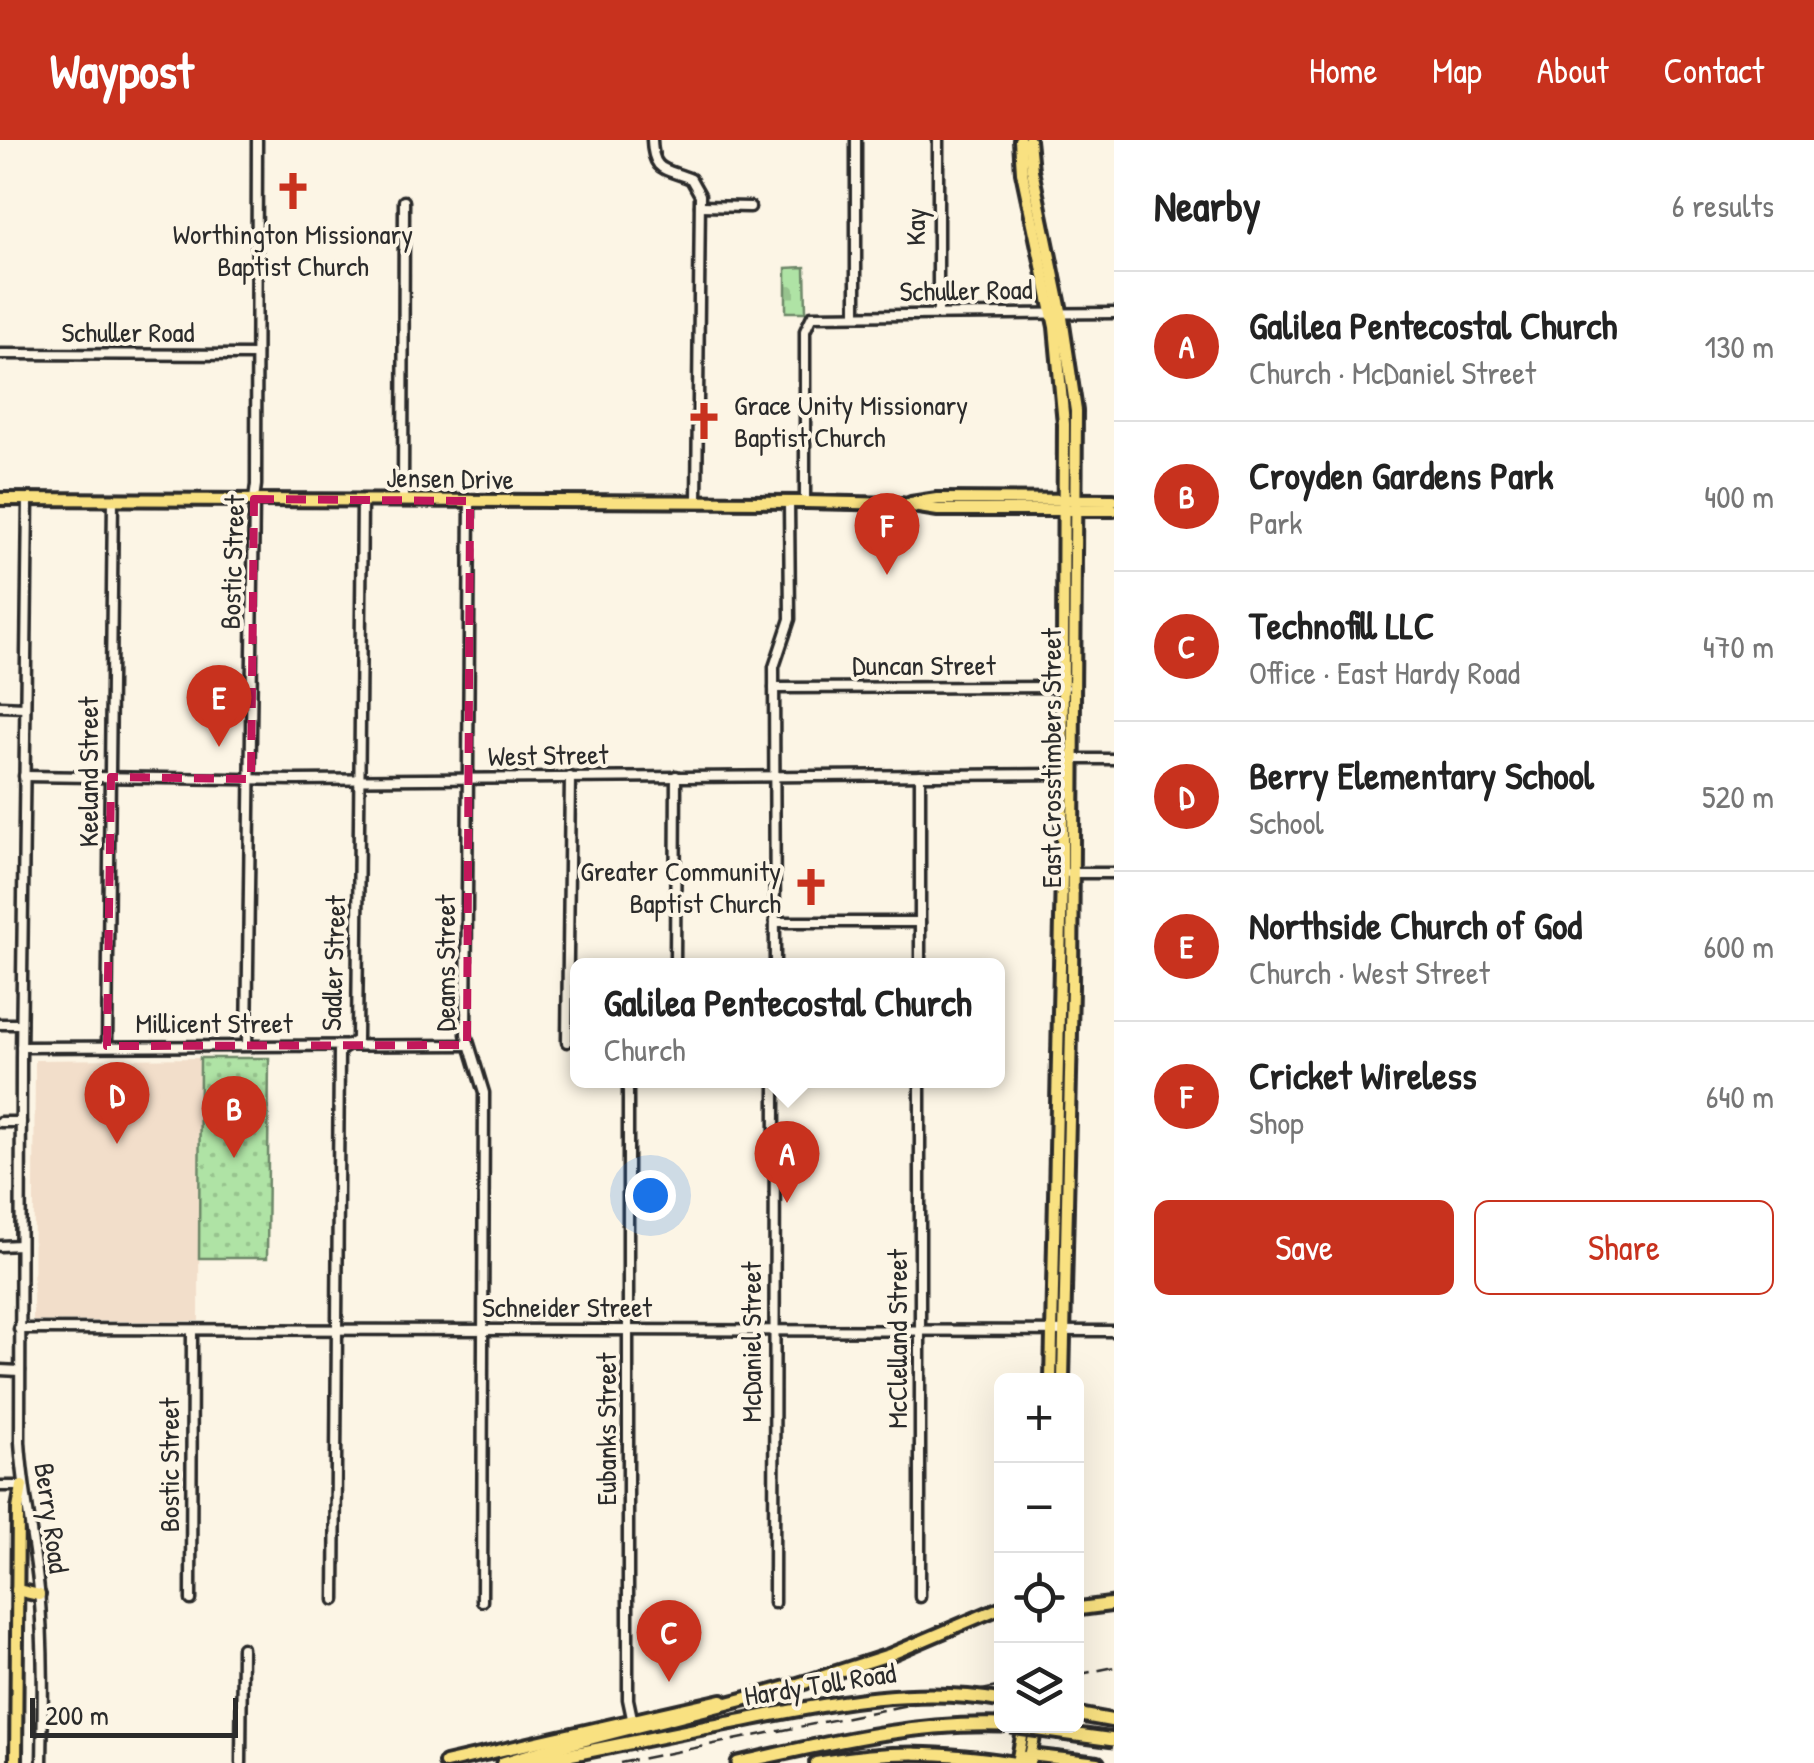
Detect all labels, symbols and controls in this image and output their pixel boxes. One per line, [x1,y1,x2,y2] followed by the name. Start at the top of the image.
[50,38,194,103] text: Waypost
[1309,47,1377,94] text: Home
[1432,47,1482,94] text: Map
[1537,47,1609,94] text: About
[1664,47,1764,94] text: Contact
[272,170,314,212] church icon: Worthington Missionary Baptist Church
[1154,177,1261,234] text: Nearby
[1672,184,1774,227] text: 6 results
[896,208,934,246] street label: Kay
[173,215,413,285] place label: Worthington Missionary Baptist Church
[899,270,1033,310] street label: Schuller Road
[1249,299,1617,351] text: Galilea Pentecostal Church
[61,313,195,351] street label: Schuller Road
[1179,325,1194,368] text: A
[1705,325,1774,368] text: 130 m
[1249,351,1536,394] text: Church · McDaniel Street
[734,386,968,456] place label: Grace Unity Missionary Baptist Church
[683,400,725,442] church icon: Grace Unity Missionary Baptist Church
[1249,449,1554,501] text: Croyden Gardens Park
[386,458,514,498] street label: Jensen Drive
[1178,475,1195,518] text: B
[1704,475,1774,518] text: 400 m
[854,492,920,575] pin: F
[211,494,253,630] street label: Bostic Street
[1249,501,1303,544] text: Park
[1249,599,1435,651] text: Technofill LLC
[1178,625,1195,668] text: C
[1703,625,1774,668] text: 470 m
[1032,628,1070,888] street label: East Crosstimbers Street
[852,646,996,684] street label: Duncan Street
[1249,651,1520,694] text: Office · East Hardy Road
[186,664,252,747] pin: E
[69,696,107,847] street label: Keeland Street
[487,735,609,775] street label: West Street
[1249,749,1594,801] text: Berry Elementary School
[1179,775,1194,818] text: D
[1702,775,1774,818] text: 520 m
[1249,801,1324,844] text: School
[580,852,781,922] place label: Greater Community Baptist Church
[790,866,832,908] church icon: Greater Community Baptist Church
[312,894,354,1031] street label: Sadler Street
[426,894,464,1031] street label: Deams Street
[1249,899,1582,951] text: Northside Church of God
[1179,925,1194,968] text: E
[1703,925,1774,968] text: 600 m
[1249,951,1490,994] text: Church · West Street
[570,958,1005,1088] popup
[603,976,972,1028] text: Galilea Pentecostal Church
[135,1004,293,1042] street label: Millicent Street
[603,1028,685,1071] text: Church
[1249,1049,1477,1101] text: Cricket Wireless
[84,1062,150,1144] pin: D
[1180,1075,1193,1118] text: F
[1706,1075,1774,1118] text: 640 m
[202,1076,266,1158] pin: B
[1249,1101,1304,1144] text: Shop
[754,1120,820,1203] pin: A
[625,1170,676,1221] your location
[1154,1200,1454,1295] button: Save
[1474,1200,1774,1295] button: Share
[878,1249,916,1429] street label: McClelland Street
[732,1261,770,1422] street label: McDaniel Street
[482,1288,652,1326] street label: Schneider Street
[587,1352,625,1505] street label: Eubanks Street
[994,1373,1084,1733] map controls
[994,1373,1084,1463] button: +
[150,1397,188,1532] street label: Bostic Street
[25,1460,79,1576] street label: Berry Road
[994,1463,1084,1553] button: −
[994,1553,1084,1643] button: locate
[636,1600,702,1682] pin: C
[994,1643,1084,1733] button: layers
[742,1653,899,1715] street label: Hardy Toll Road
[30,1693,238,1738] scale bar
[45,1696,109,1734] text: 200 m

